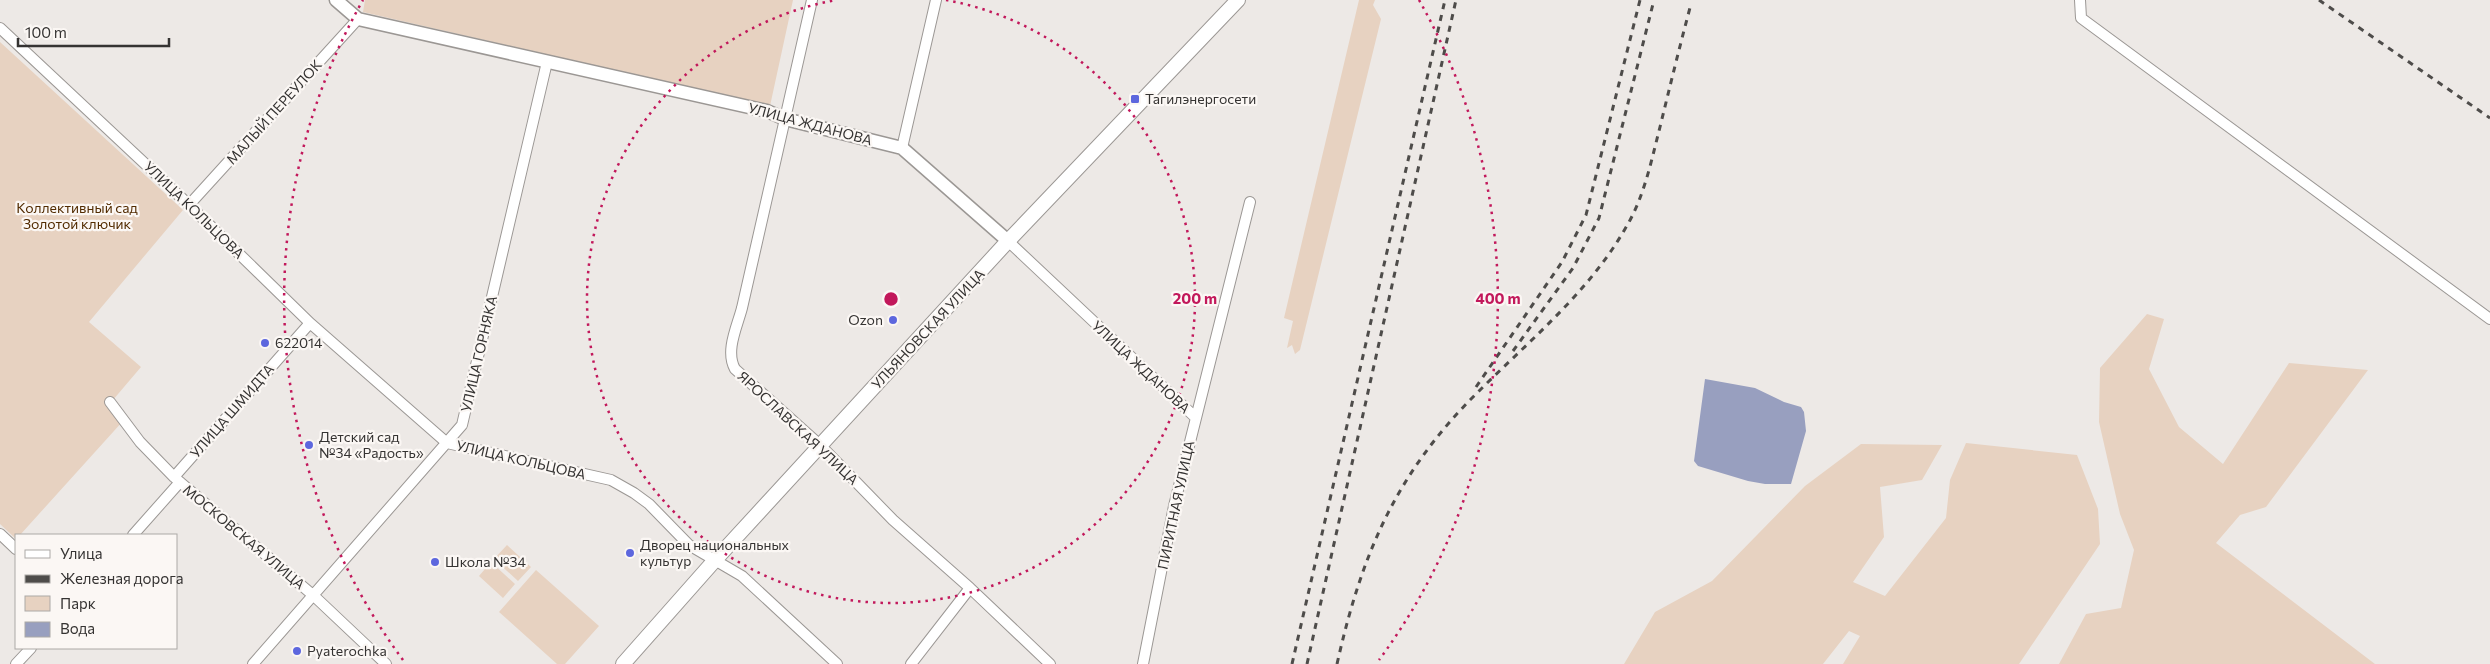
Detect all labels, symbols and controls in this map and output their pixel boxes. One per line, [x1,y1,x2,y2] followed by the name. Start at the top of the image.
[18,15,169,47] scale bar
[25,23,67,41] text: 100 m
[222,56,325,167] street label: МАЛЫЙ ПЕРЕУЛОК
[1145,90,1256,107] place label: Тагилэнергосети
[1129,93,1141,105] marker: Тагилэнергосети
[746,99,874,148] street label: УЛИЦА ЖДАНОВА
[141,157,248,262] street label: УЛИЦА КОЛЬЦОВА
[16,199,138,232] park label: Коллективный сад Золотой ключик
[868,265,988,392] street label: УЛЬЯНОВСКАЯ УЛИЦА
[1173,289,1217,307] text: 200 m
[1475,289,1521,307] text: 400 m
[882,290,900,308] centre of rings
[457,294,500,414] street label: УЛИЦА ГОРНЯКА
[848,311,883,328] place label: Ozon
[887,314,899,326] marker: Ozon
[1089,317,1194,417] street label: УЛИЦА ЖДАНОВА
[275,334,323,351] place label: 622014
[259,337,271,349] marker: 622014
[186,360,277,461] street label: УЛИЦА ШМИДТА
[735,367,862,488] street label: ЯРОСЛАВСКАЯ УЛИЦА
[319,428,424,461] place label: Детский сад №34 «Радость»
[455,436,588,483] street label: УЛИЦА КОЛЬЦОВА
[303,439,315,451] marker: Детский сад №34 «Радость»
[1154,439,1198,571] street label: ПИРИТНАЯ УЛИЦА
[180,481,309,593] street label: МОСКОВСКАЯ УЛИЦА
[15,534,178,649] legend
[640,536,790,569] place label: Дворец национальных культур
[60,544,102,562] text: Улица
[624,547,636,559] marker: Дворец национальных культур
[445,553,526,570] place label: Школа №34
[429,556,441,568] marker: Школа №34
[60,569,184,587] text: Железная дорога
[60,594,96,612] text: Парк
[60,619,95,637] text: Вода
[307,642,387,659] place label: Pyaterochka
[291,645,303,657] marker: Pyaterochka

